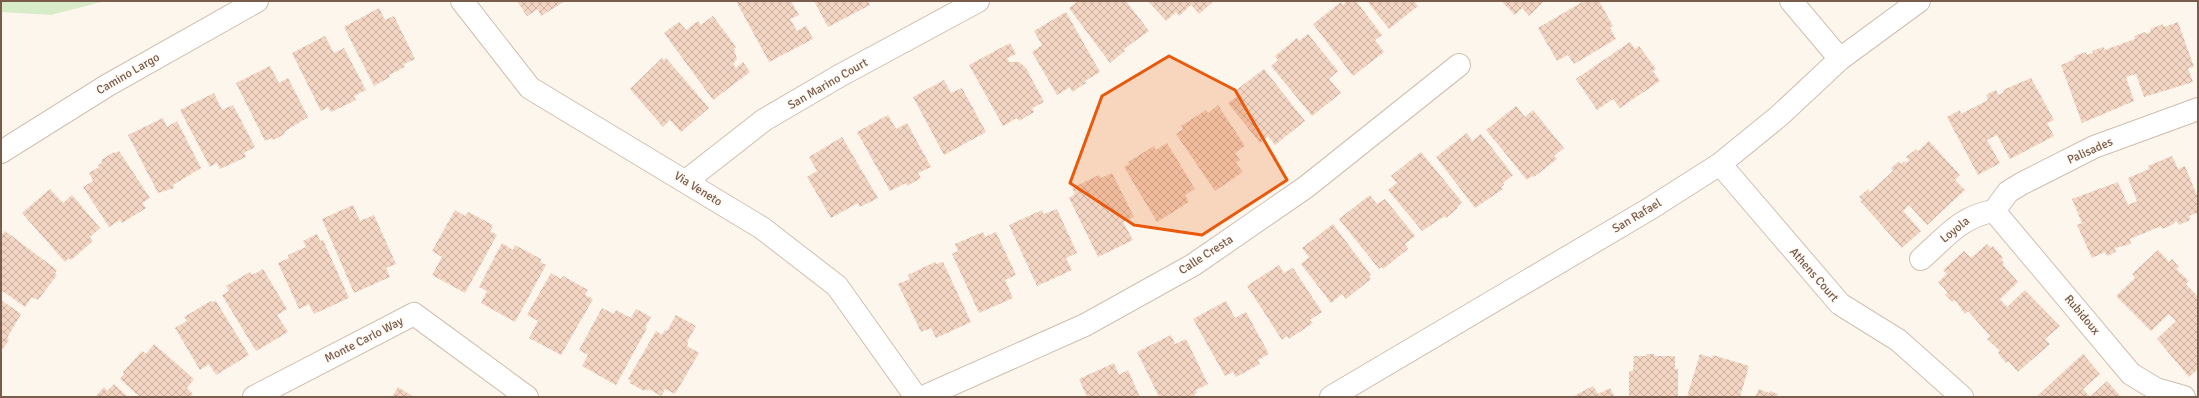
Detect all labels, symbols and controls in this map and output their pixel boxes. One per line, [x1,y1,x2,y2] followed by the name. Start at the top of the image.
[94,50,162,98] street label: Camino Largo
[785,55,871,113] street label: San Marino Court
[2065,134,2115,168] street label: Palisades
[671,168,725,210] street label: Via Veneto
[1610,195,1665,237] street label: San Rafael
[1937,214,1973,246] street label: Loyola
[1176,232,1236,278] street label: Calle Cresta
[1786,245,1842,305] street label: Athens Court
[2061,292,2103,338] street label: Rubidoux
[322,314,406,366] street label: Monte Carlo Way

